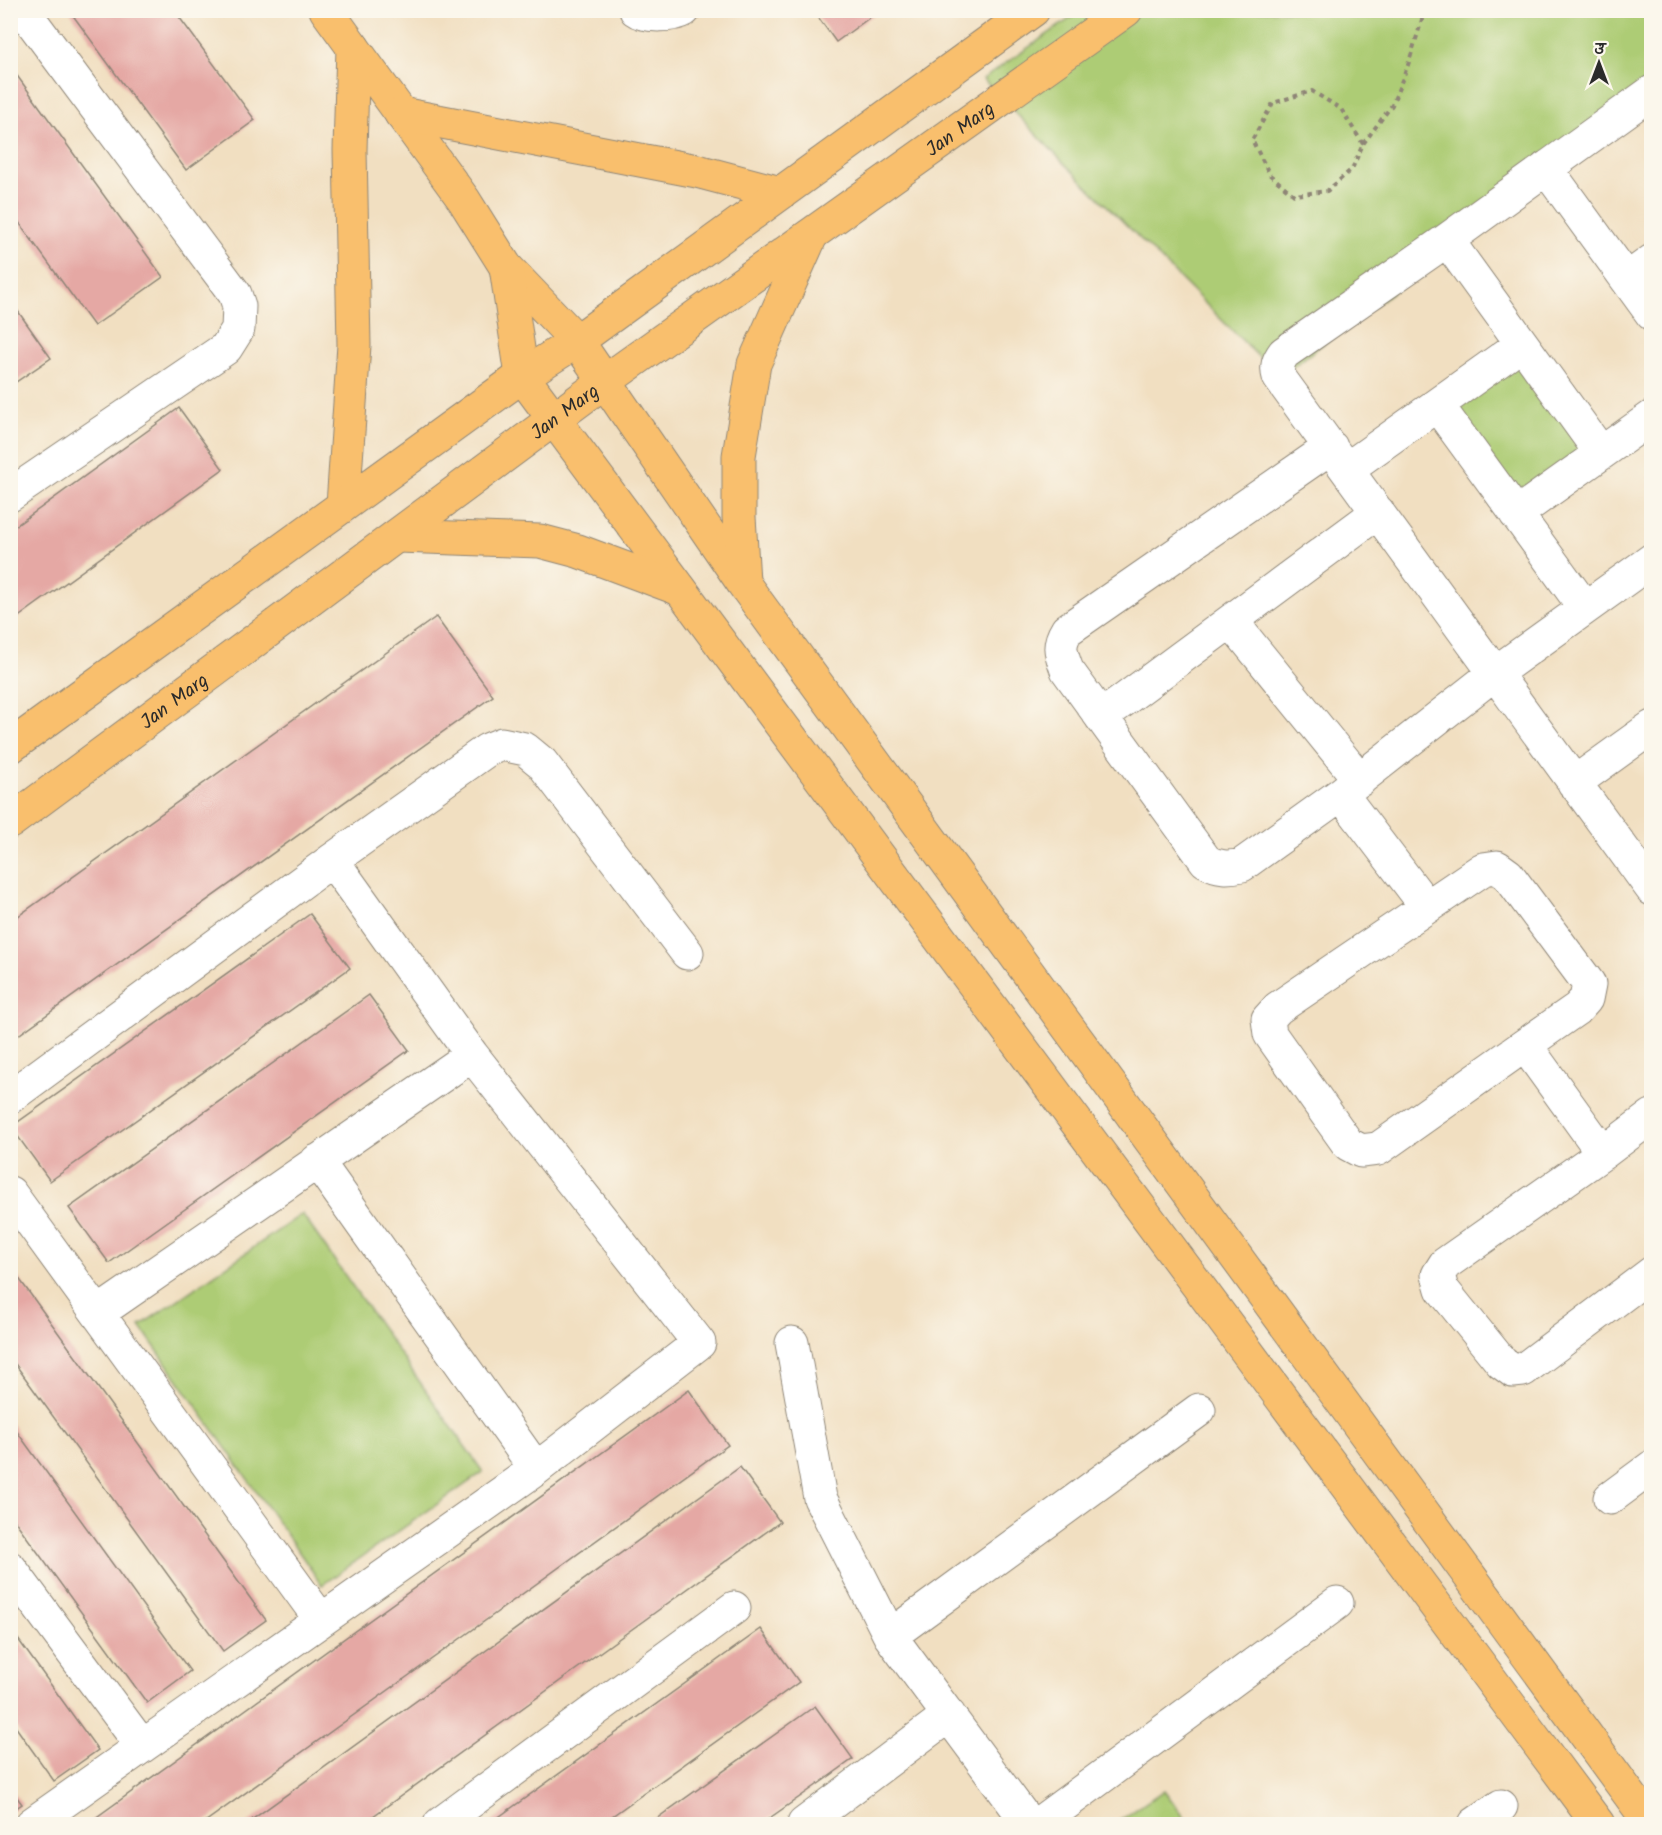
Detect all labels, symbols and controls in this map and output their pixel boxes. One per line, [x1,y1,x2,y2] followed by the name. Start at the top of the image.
[1569,33,1629,93] north arrow
[1594,37,1607,62] text: उ
[920,94,1002,166] street label: Jan Marg
[524,377,607,449] street label: Jan Marg
[134,666,216,738] street label: Jan Marg

